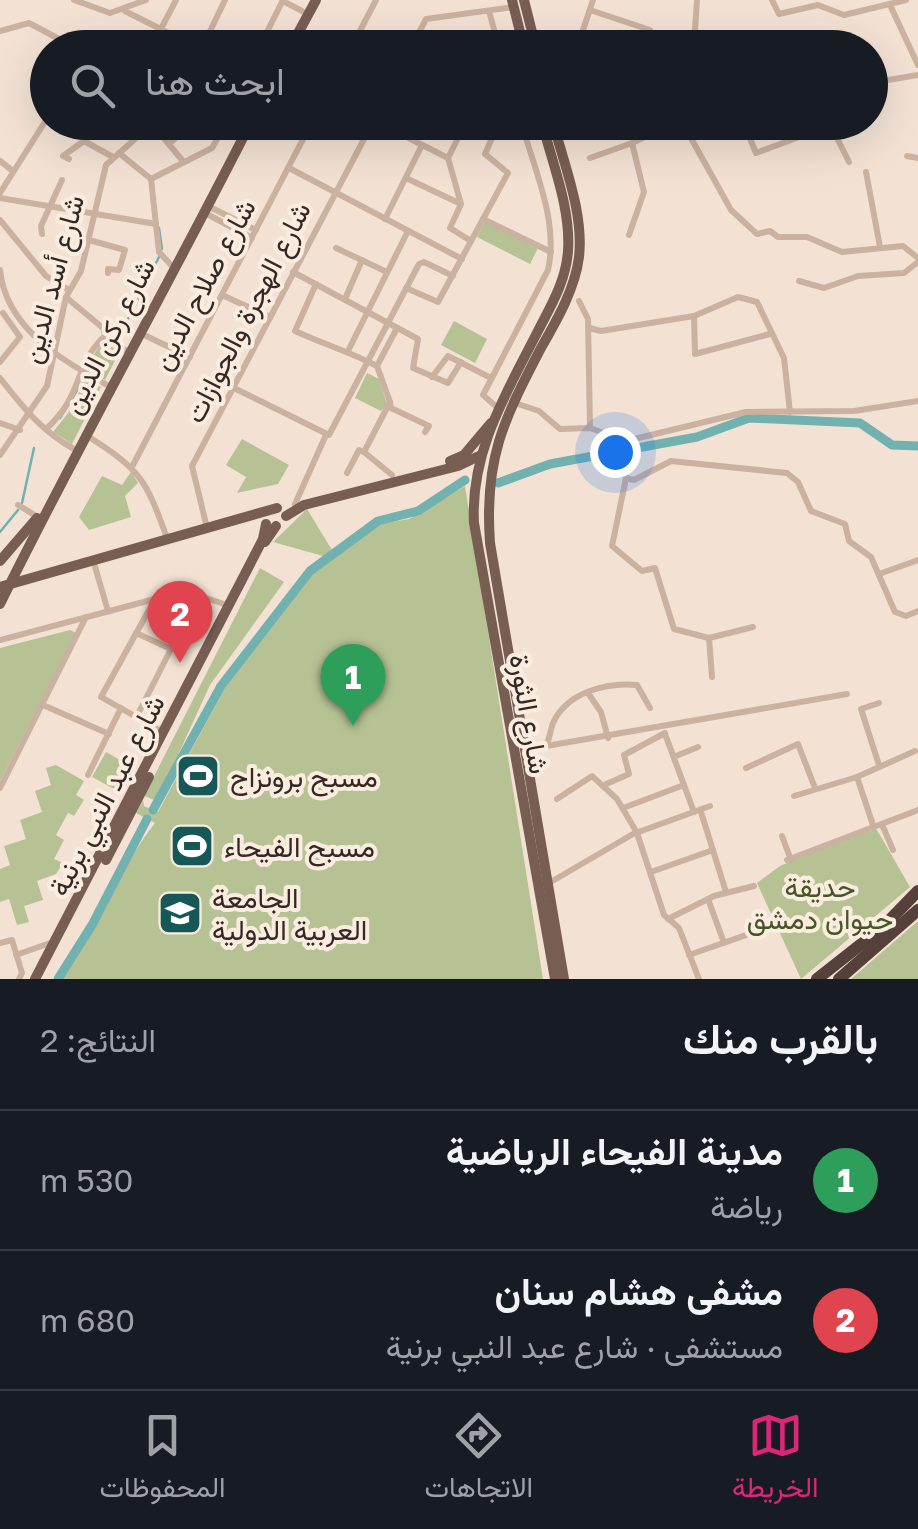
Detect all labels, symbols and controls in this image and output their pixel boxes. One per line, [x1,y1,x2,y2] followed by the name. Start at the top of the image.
[30,30,888,140] search box
[65,58,120,113] icon: search
[145,58,285,103] text: ابحث هنا
[14,191,93,368] street label: شارع أسد الدين
[144,193,265,376] street label: شارع صلاح الدين
[177,196,320,429] street label: شارع الهجرة والجوازات
[55,253,164,420] street label: شارع ركن الدين
[590,427,641,478] your location
[148,580,212,663] pin: 2
[320,644,386,726] pin: 1
[500,652,557,777] street label: شارع الثورة
[41,689,177,904] street label: شارع عبد النبي برنية
[175,753,221,799] sports icon: مسبح برونزاج
[230,760,378,797] place label: مسبح برونزاج
[169,823,215,869] sports icon: مسبح الفيحاء
[224,830,375,867] place label: مسبح الفيحاء
[747,870,893,937] park label: حديقة حيوان دمشق
[212,881,367,948] place label: الجامعة العربية الدولية
[157,890,203,936] school or university icon: الجامعة العربية الدولية
[683,1013,878,1063] text: بالقرب منك
[40,1021,156,1059] text: النتائج: 2
[446,1128,783,1173] text: مدينة الفيحاء الرياضية
[40,1161,133,1199] text: 530 m
[837,1161,854,1199] text: 1
[710,1187,783,1225] text: رياضة
[495,1268,783,1313] text: مشفى هشام سنان
[40,1301,135,1339] text: 680 m
[836,1301,855,1339] text: 2
[386,1327,783,1365] text: مستشفى · شارع عبد النبي برنية
[99,1408,226,1512] tab: المحفوظات
[424,1408,533,1512] tab: الاتجاهات
[732,1408,819,1512] tab: الخريطة

